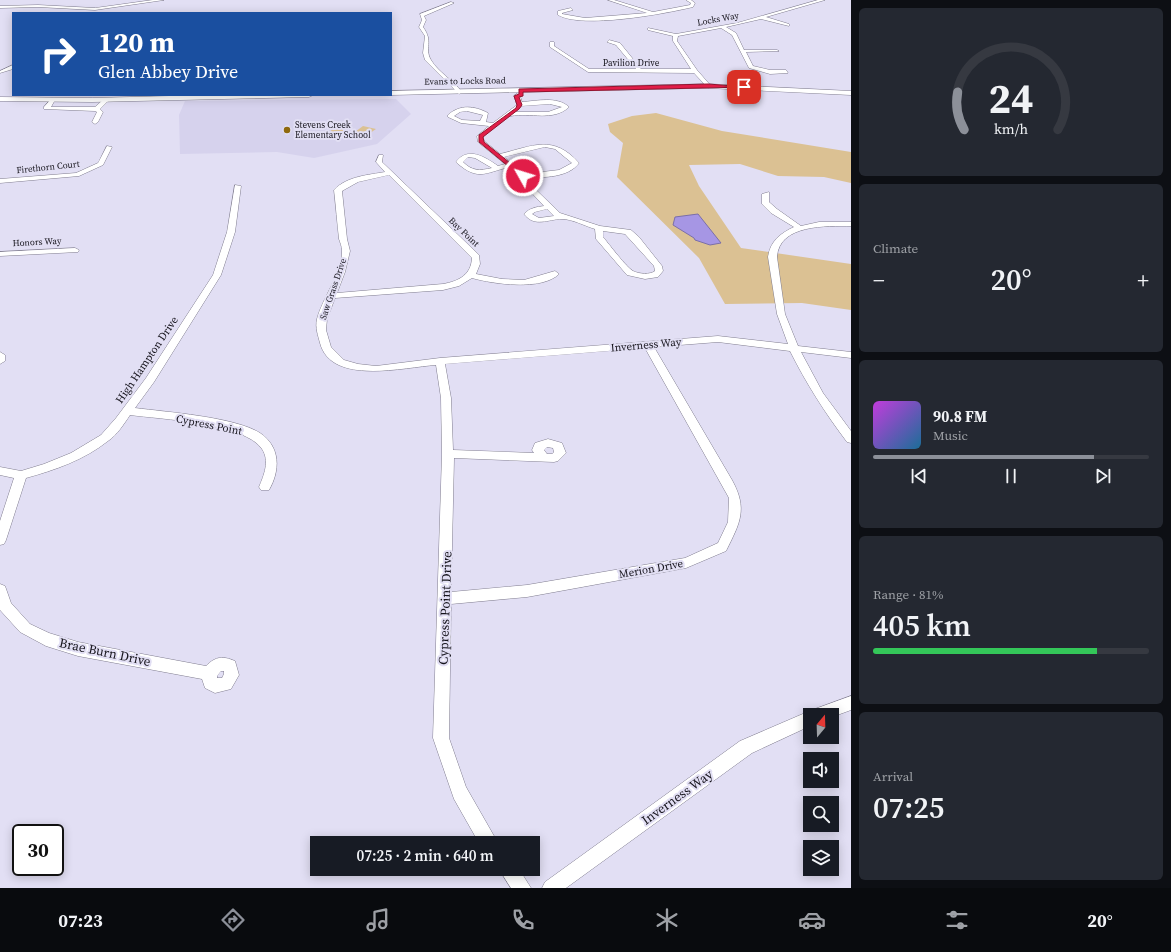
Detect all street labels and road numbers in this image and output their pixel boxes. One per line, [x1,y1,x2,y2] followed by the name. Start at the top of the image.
[696,9,740,29] street label: Locks Way
[603,57,660,69] street label: Pavilion Drive
[424,74,506,88] street label: Evans to Locks Road
[16,158,80,176] street label: Firethorn Court
[446,215,482,250] street label: Bay Point
[12,235,62,249] street label: Honors Way
[317,256,349,321] street label: Saw Grass Drive
[112,313,182,407] street label: High Hampton Drive
[610,334,682,356] street label: Inverness Way
[175,411,244,439] street label: Cypress Point
[435,551,455,665] street label: Cypress Point Drive
[618,556,685,582] street label: Merion Drive
[58,634,153,670] street label: Brae Burn Drive
[638,765,716,829] street label: Inverness Way

